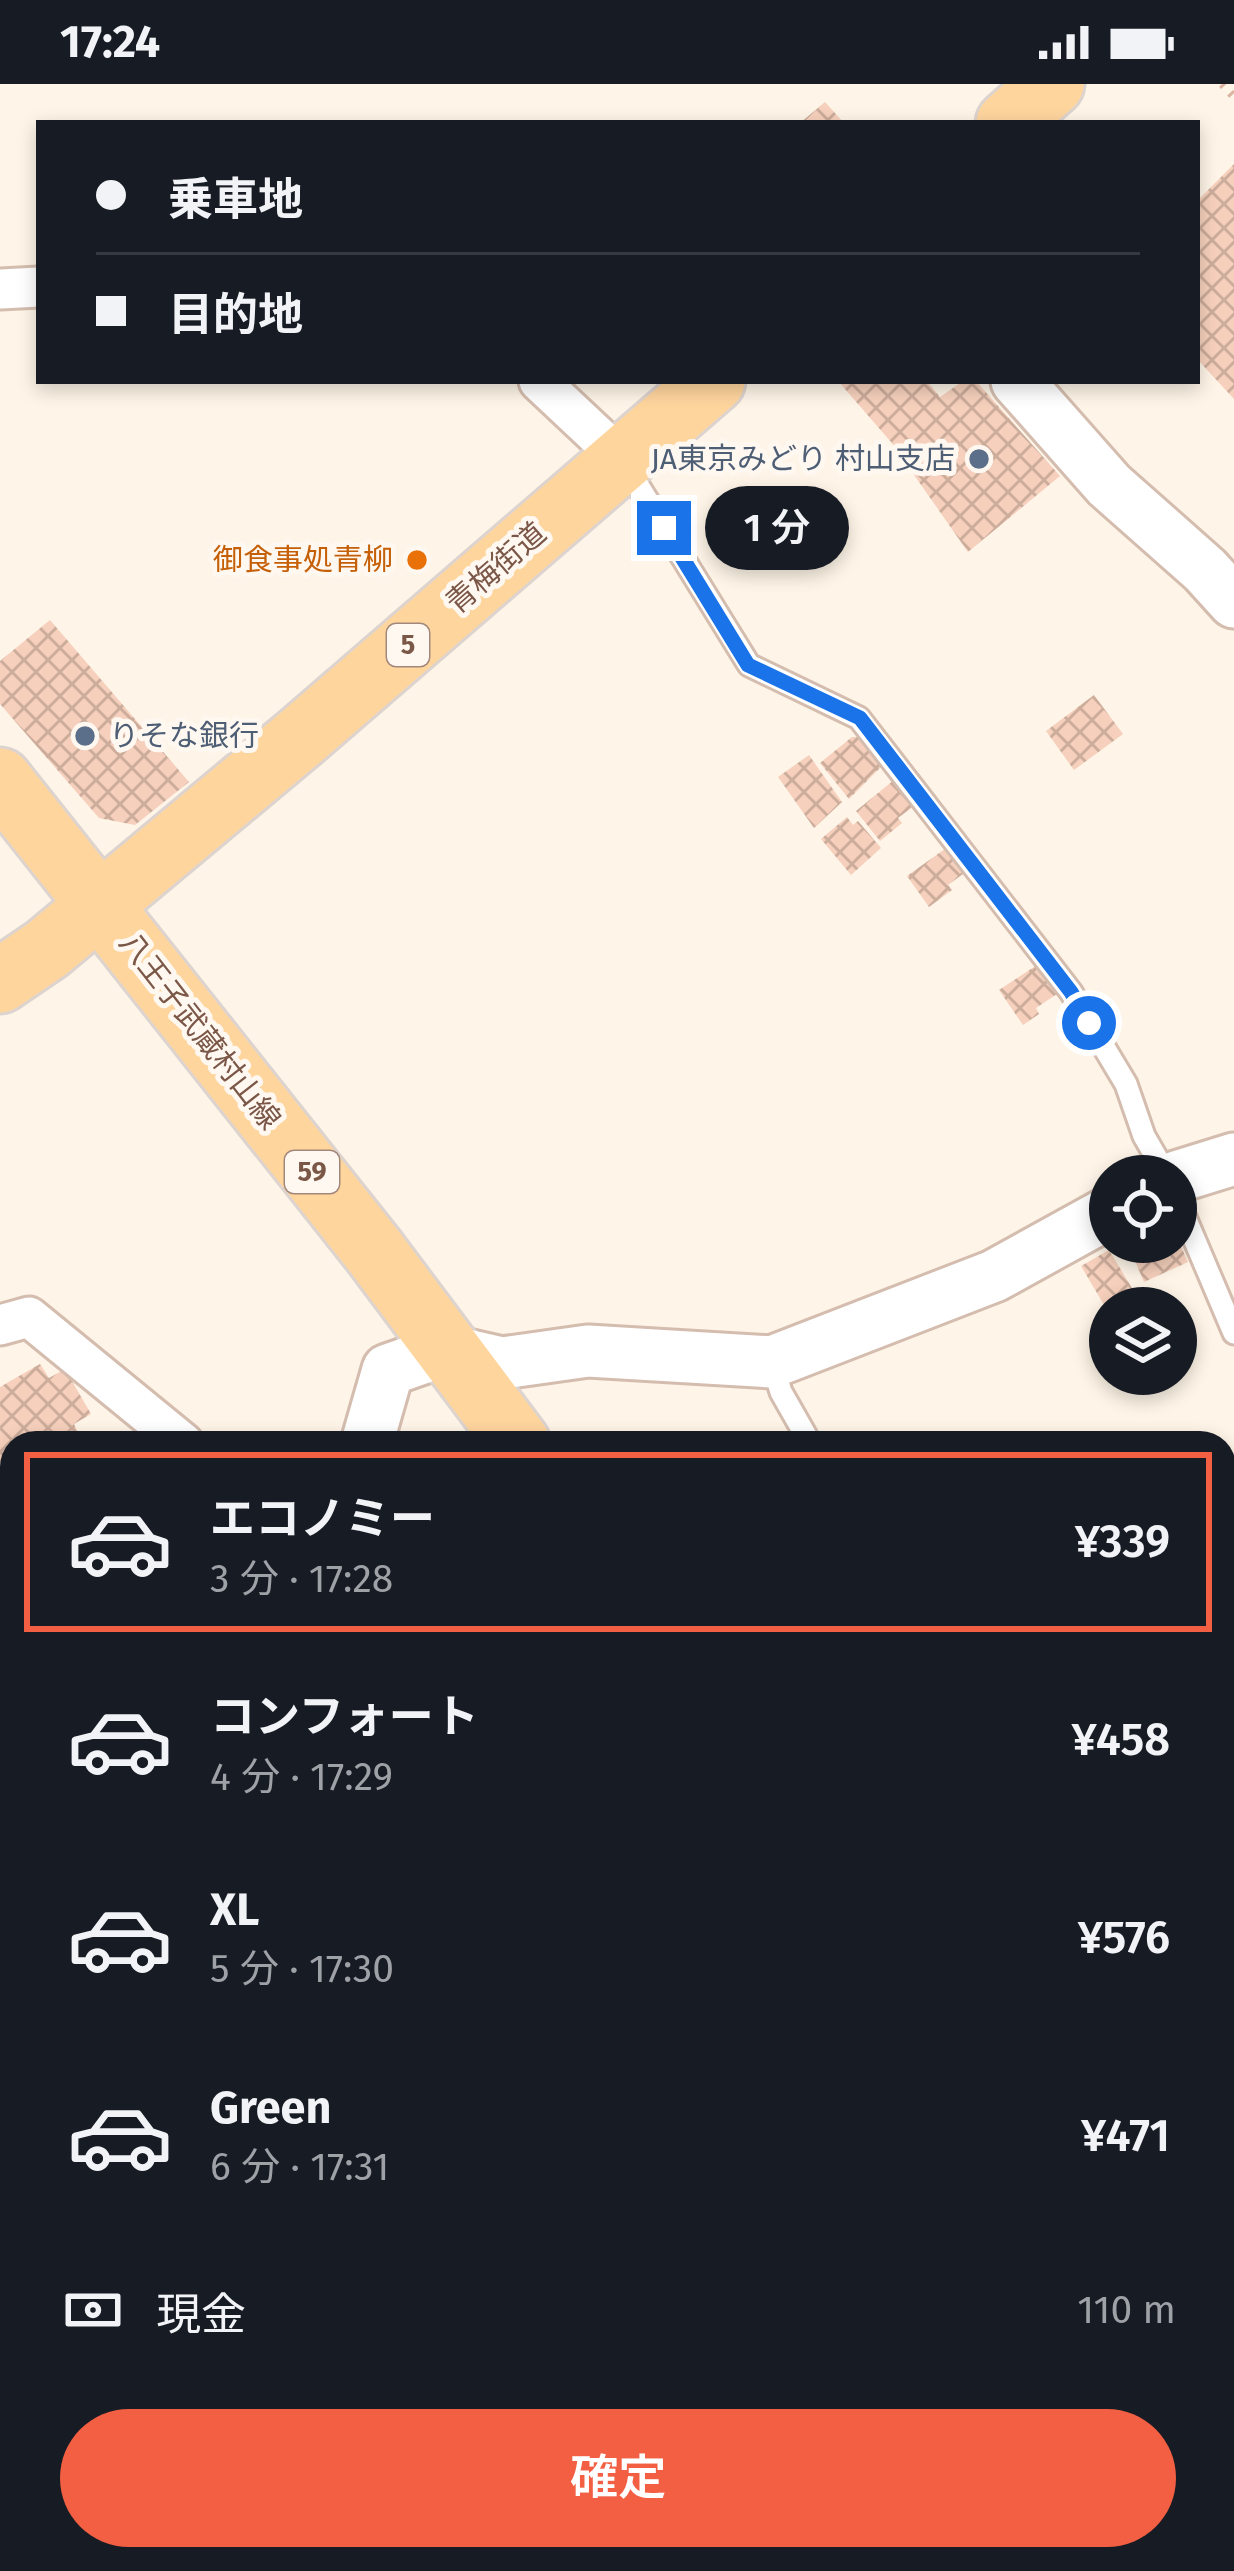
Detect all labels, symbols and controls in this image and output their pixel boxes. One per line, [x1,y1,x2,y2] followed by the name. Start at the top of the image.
[60,15,160,69] text: 17:24
[168,173,303,227] text: 乗車地
[168,288,303,342] text: 目的地
[651,441,955,477] place label: JA東京みどり 村山支店
[966,446,992,472] marker: JA東京みどり 村山支店
[706,486,850,570] callout: 1 分
[637,501,691,555] route end
[744,505,810,551] text: 1 分
[439,515,553,621] street label: 青梅街道
[213,542,393,578] place label: 御食事処青柳
[404,547,430,573] marker: 御食事処青柳
[387,624,429,666] road number: 5
[109,718,259,754] place label: りそな銀行
[72,723,98,749] marker: りそな銀行
[112,925,288,1137] street label: 八王子武蔵村山線
[1062,996,1116,1050] route start
[285,1151,339,1193] road number: 59
[1089,1155,1197,1395] map controls
[1089,1155,1197,1263] button: locate
[1089,1287,1197,1395] button: layers
[66,1488,174,1596] icon: car
[210,1492,435,1546] text: エコノミー
[1075,1515,1170,1569] text: ¥339
[210,1556,393,1602] text: 3 分 · 17:28
[66,1686,174,1794] icon: car
[210,1690,479,1744] text: コンフォート
[1071,1713,1170,1767] text: ¥458
[210,1754,393,1800] text: 4 分 · 17:29
[210,1883,259,1937] text: XL
[66,1884,174,1992] icon: car
[1078,1911,1170,1965] text: ¥576
[210,1946,394,1992] text: 5 分 · 17:30
[210,2081,331,2135] text: Green
[66,2082,174,2190] icon: car
[1081,2109,1170,2163] text: ¥471
[210,2144,389,2190] text: 6 分 · 17:31
[60,2277,126,2343] icon: cash
[1077,2287,1176,2333] text: 110 m
[156,2288,246,2342] text: 現金
[60,2409,1176,2547] button: 確定

